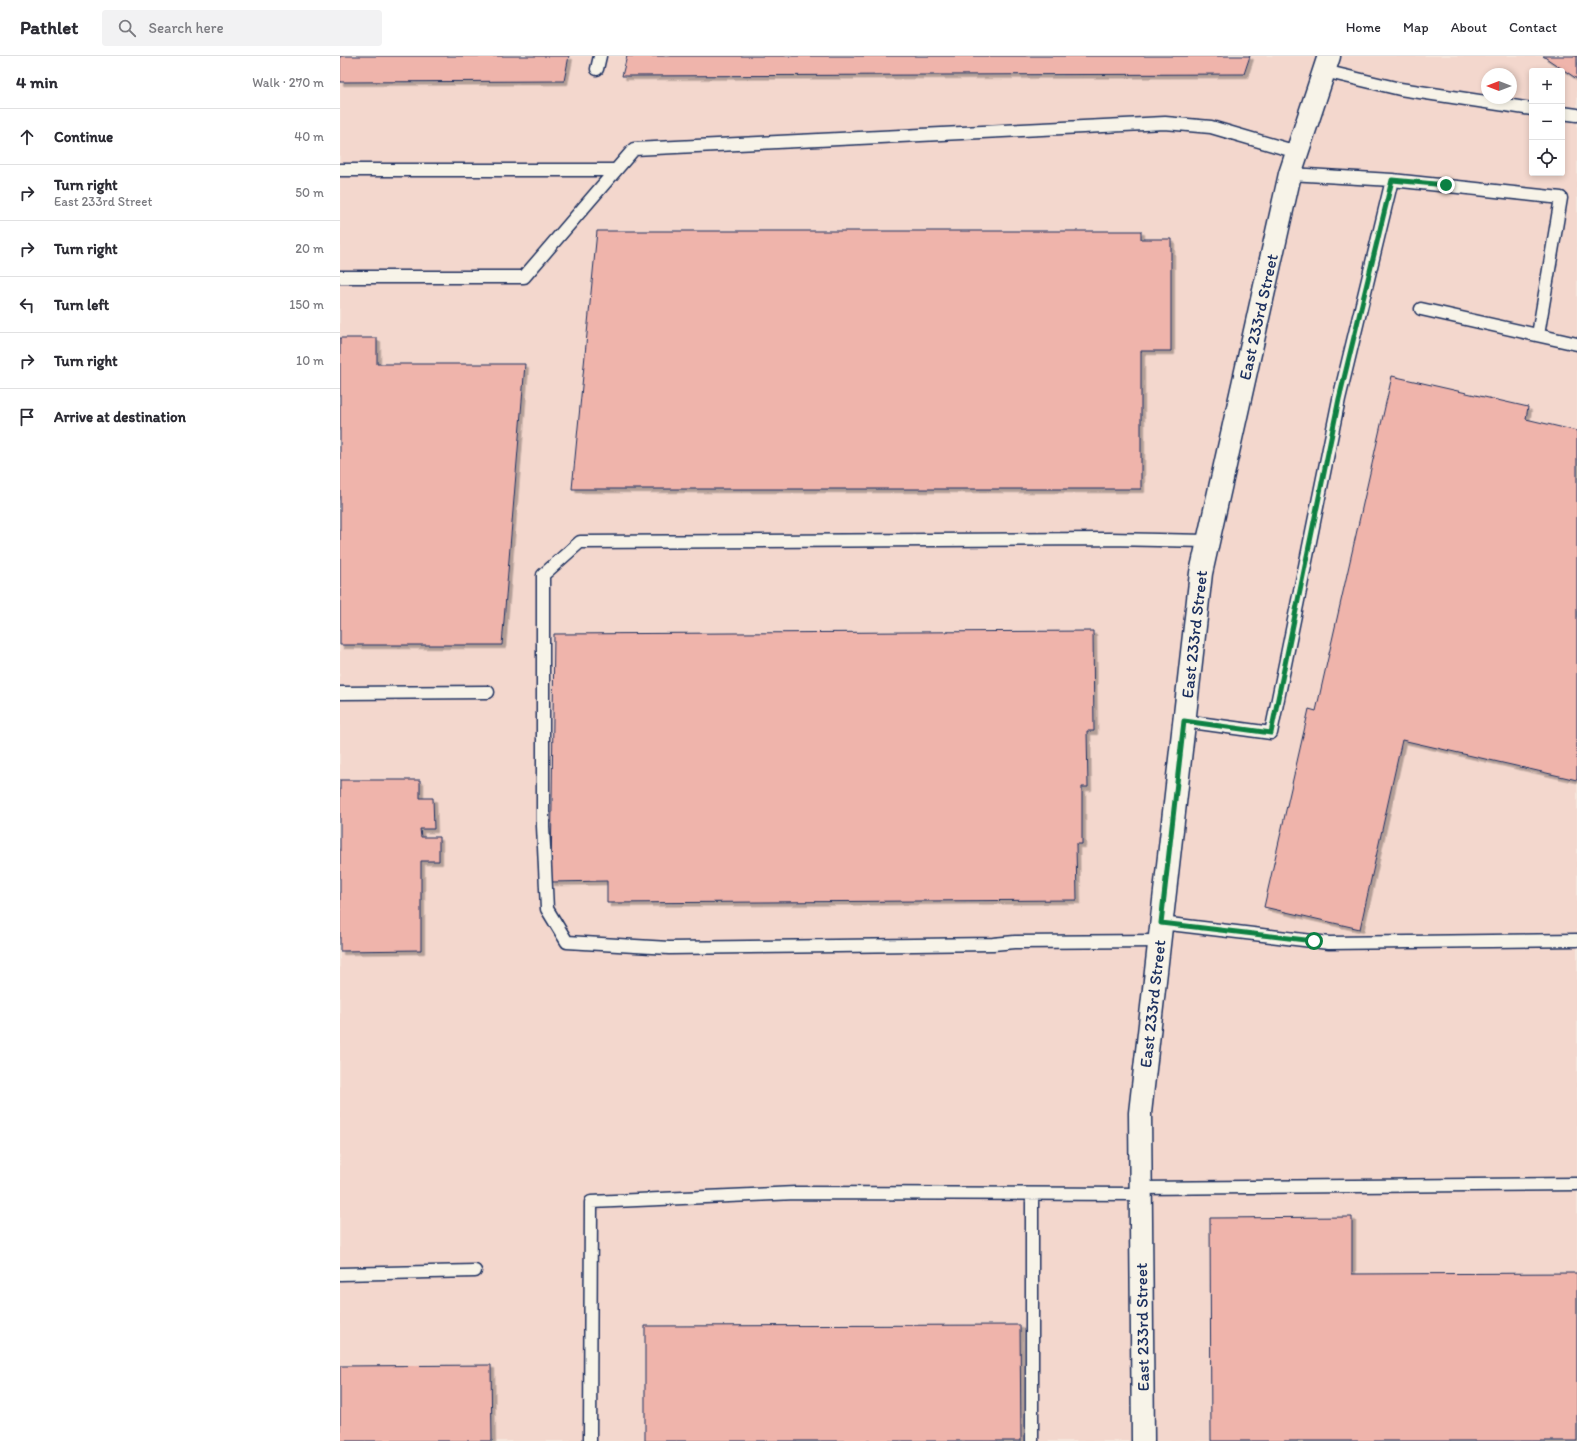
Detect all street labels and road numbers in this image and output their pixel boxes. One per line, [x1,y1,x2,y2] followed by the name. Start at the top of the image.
[1234,252,1282,382] street label: East 233rd Street
[1177,569,1211,699] street label: East 233rd Street
[1135,939,1170,1069] street label: East 233rd Street
[1131,1263,1153,1391] street label: East 233rd Street

